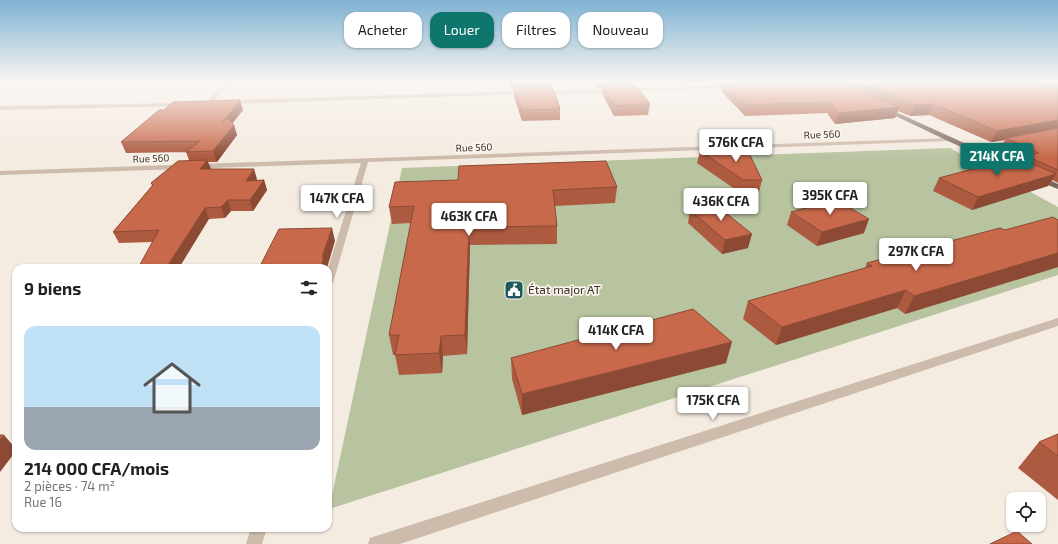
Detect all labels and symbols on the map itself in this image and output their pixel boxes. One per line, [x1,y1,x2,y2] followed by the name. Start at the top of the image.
[804,127,840,141] street label: Rue 560
[695,129,777,163] pin: 576K CFA
[456,140,492,154] street label: Rue 560
[956,143,1038,177] pin: 214K CFA
[133,151,169,165] street label: Rue 560
[789,182,871,216] pin: 395K CFA
[296,185,378,219] pin: 147K CFA
[680,188,762,222] pin: 436K CFA
[428,203,510,237] pin: 463K CFA
[875,238,957,272] pin: 297K CFA
[503,279,525,301] public building icon: État major AT
[528,282,601,297] place label: État major AT
[575,317,657,351] pin: 414K CFA
[672,387,754,421] pin: 175K CFA

